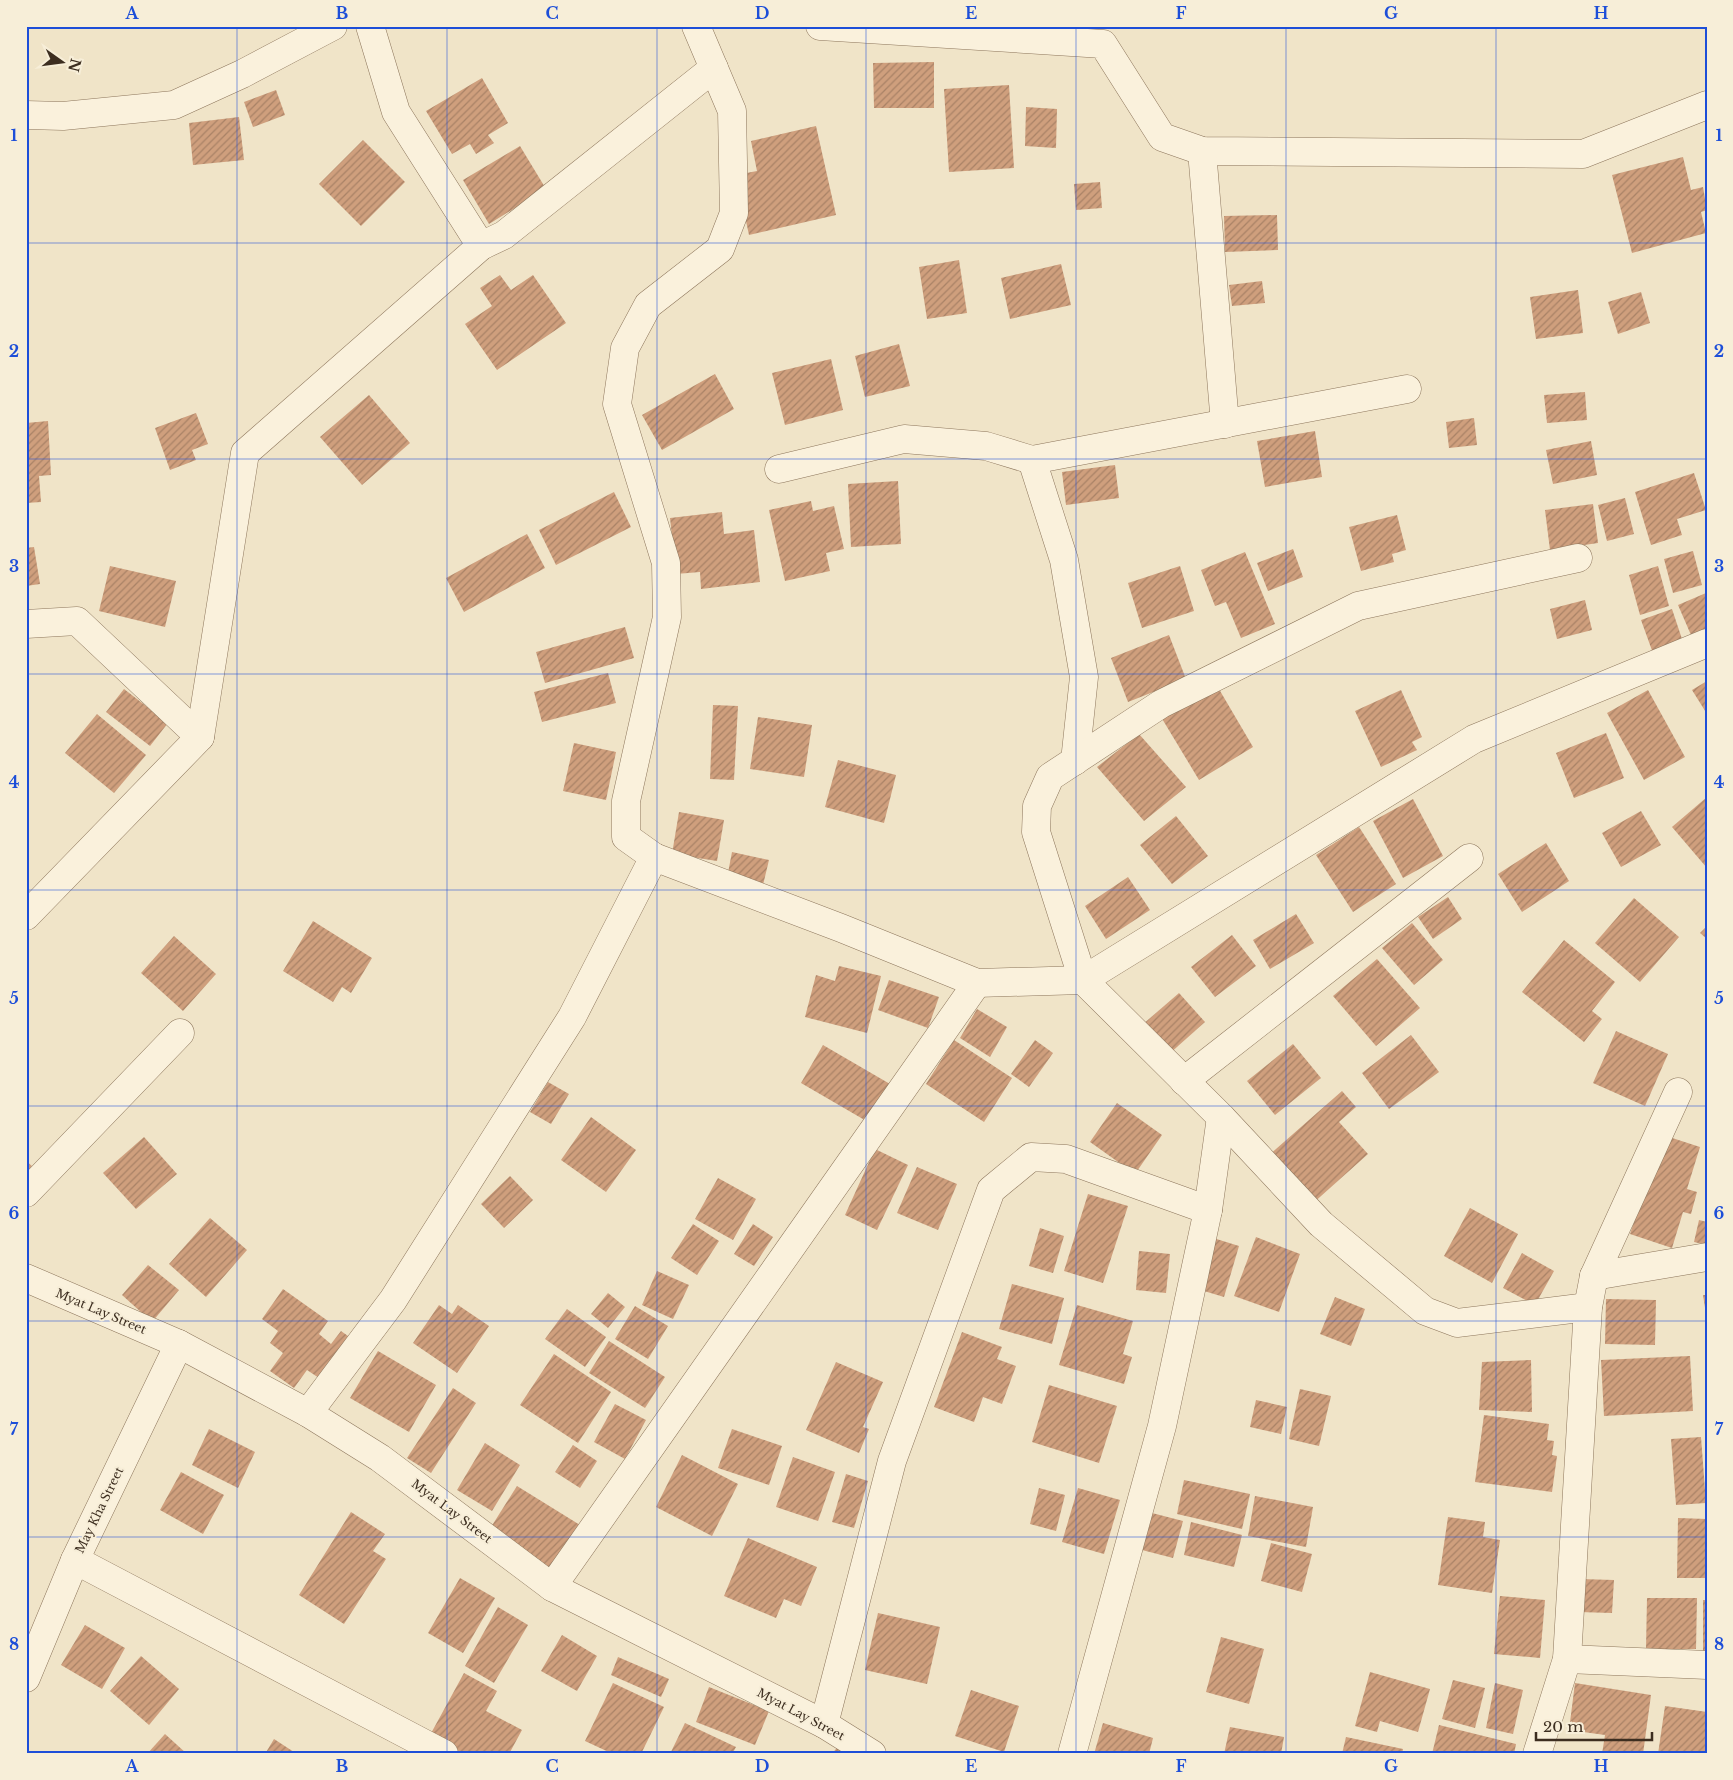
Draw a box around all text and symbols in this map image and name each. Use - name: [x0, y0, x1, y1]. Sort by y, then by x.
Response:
- text: A: [125, 3, 140, 23]
- text: B: [336, 3, 349, 23]
- text: C: [545, 3, 559, 23]
- text: D: [755, 3, 769, 23]
- text: E: [965, 3, 977, 23]
- text: F: [1175, 3, 1187, 23]
- text: G: [1384, 3, 1398, 23]
- text: H: [1593, 3, 1609, 23]
- north arrow: [38, 38, 88, 88]
- text: N: [64, 57, 85, 74]
- text: 1: [11, 125, 18, 145]
- text: 1: [1716, 125, 1723, 145]
- text: 2: [9, 341, 19, 361]
- text: 2: [1714, 341, 1724, 361]
- text: 3: [9, 556, 19, 576]
- text: 3: [1714, 556, 1724, 576]
- text: 4: [9, 772, 19, 792]
- text: 4: [1714, 772, 1724, 792]
- text: 5: [9, 988, 19, 1008]
- text: 5: [1714, 988, 1724, 1008]
- text: 6: [9, 1203, 20, 1223]
- text: 6: [1714, 1203, 1725, 1223]
- street label: Myat Lay Street: [53, 1285, 149, 1337]
- text: 7: [10, 1419, 19, 1439]
- text: 7: [1715, 1419, 1724, 1439]
- street label: May Kha Street: [72, 1464, 127, 1555]
- street label: Myat Lay Street: [409, 1476, 496, 1546]
- text: 8: [9, 1634, 19, 1654]
- text: 8: [1714, 1634, 1724, 1654]
- street label: Myat Lay Street: [755, 1685, 848, 1744]
- scale bar: [1536, 1710, 1652, 1742]
- text: 20 m: [1543, 1717, 1583, 1736]
- text: A: [125, 1756, 140, 1776]
- text: B: [336, 1756, 349, 1776]
- text: C: [545, 1756, 559, 1776]
- text: D: [755, 1756, 769, 1776]
- text: E: [965, 1756, 977, 1776]
- text: F: [1175, 1756, 1187, 1776]
- text: G: [1384, 1756, 1398, 1776]
- text: H: [1593, 1756, 1609, 1776]

